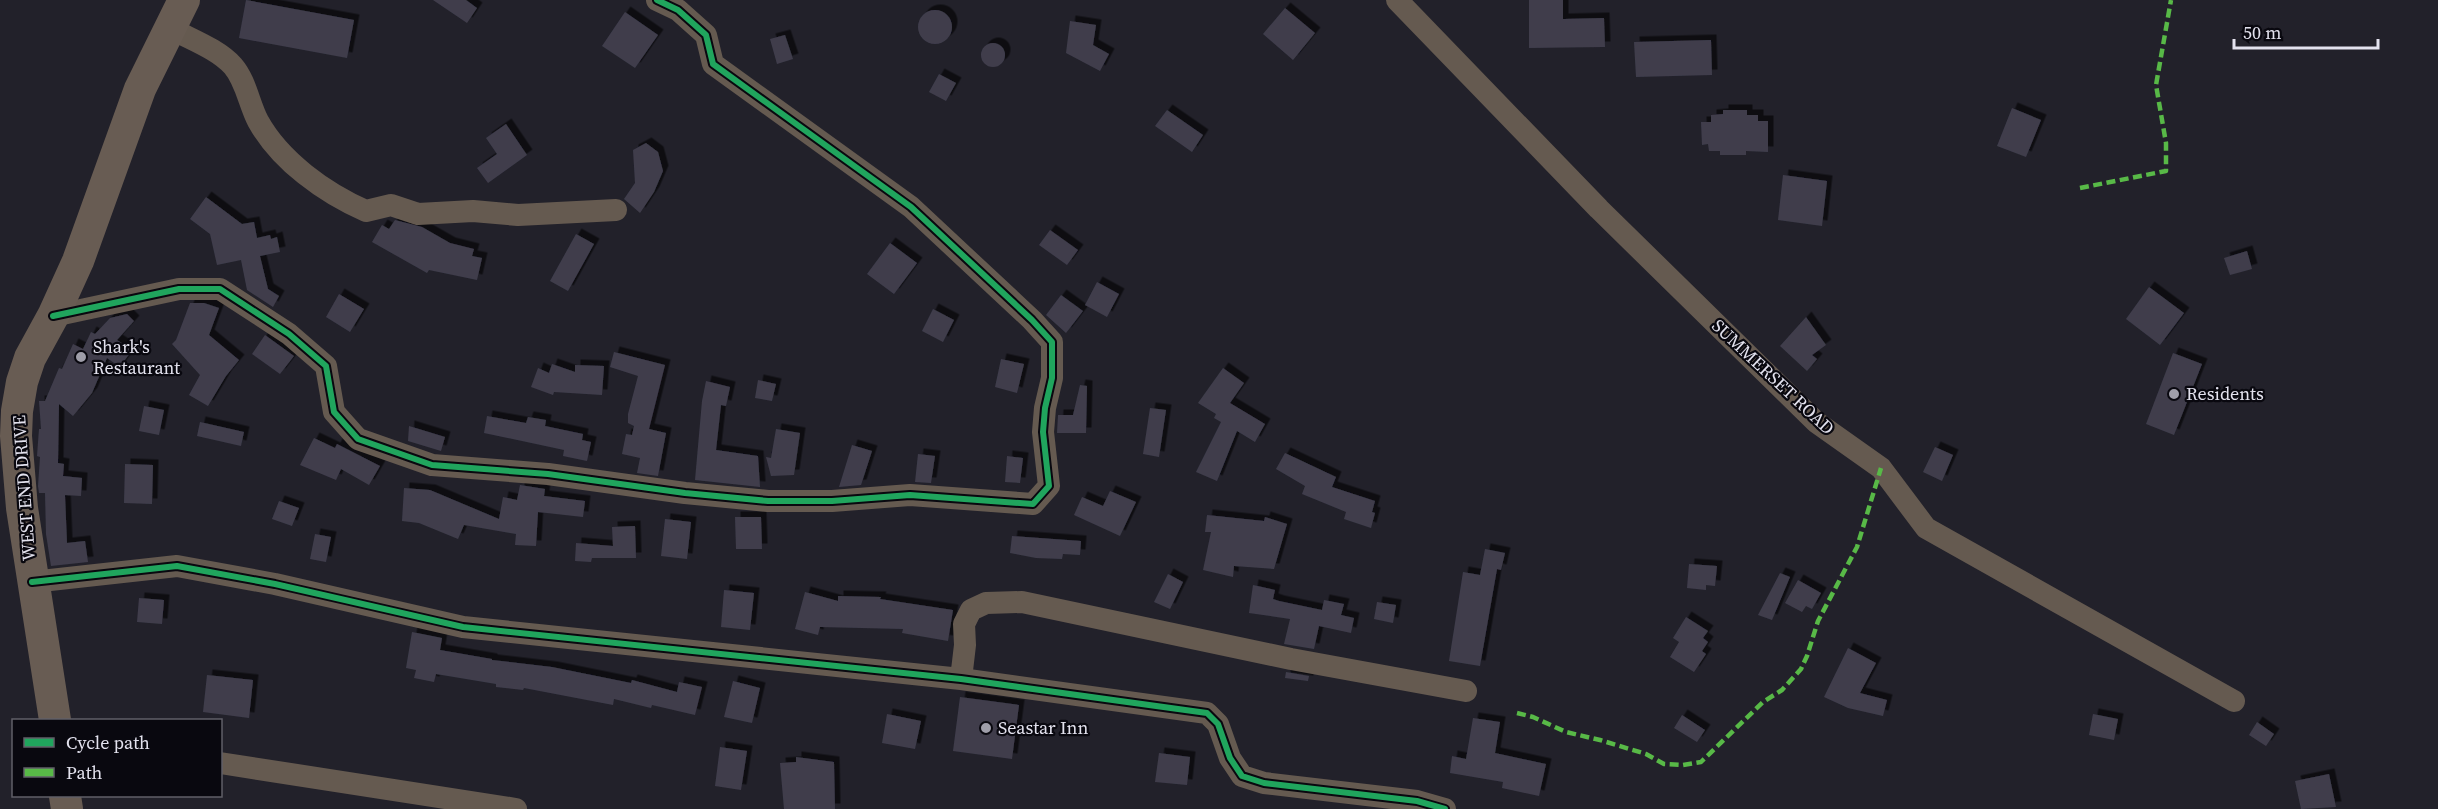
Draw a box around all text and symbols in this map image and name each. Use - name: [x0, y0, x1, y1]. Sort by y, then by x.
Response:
- scale bar: [2234, 12, 2378, 50]
- text: 50 m: [2243, 20, 2281, 45]
- street label: SUMMERSET ROAD: [1707, 313, 1840, 440]
- place label: Shark's Restaurant: [93, 334, 180, 380]
- marker: Shark's Restaurant: [74, 350, 88, 364]
- place label: Residents: [2186, 381, 2264, 406]
- marker: Residents: [2167, 387, 2181, 401]
- street label: WEST END DRIVE: [6, 414, 41, 562]
- place label: Seastar Inn: [998, 715, 1089, 740]
- legend: [12, 719, 222, 797]
- marker: Seastar Inn: [979, 721, 993, 735]
- text: Cycle path: [66, 730, 150, 755]
- text: Path: [66, 760, 103, 785]

